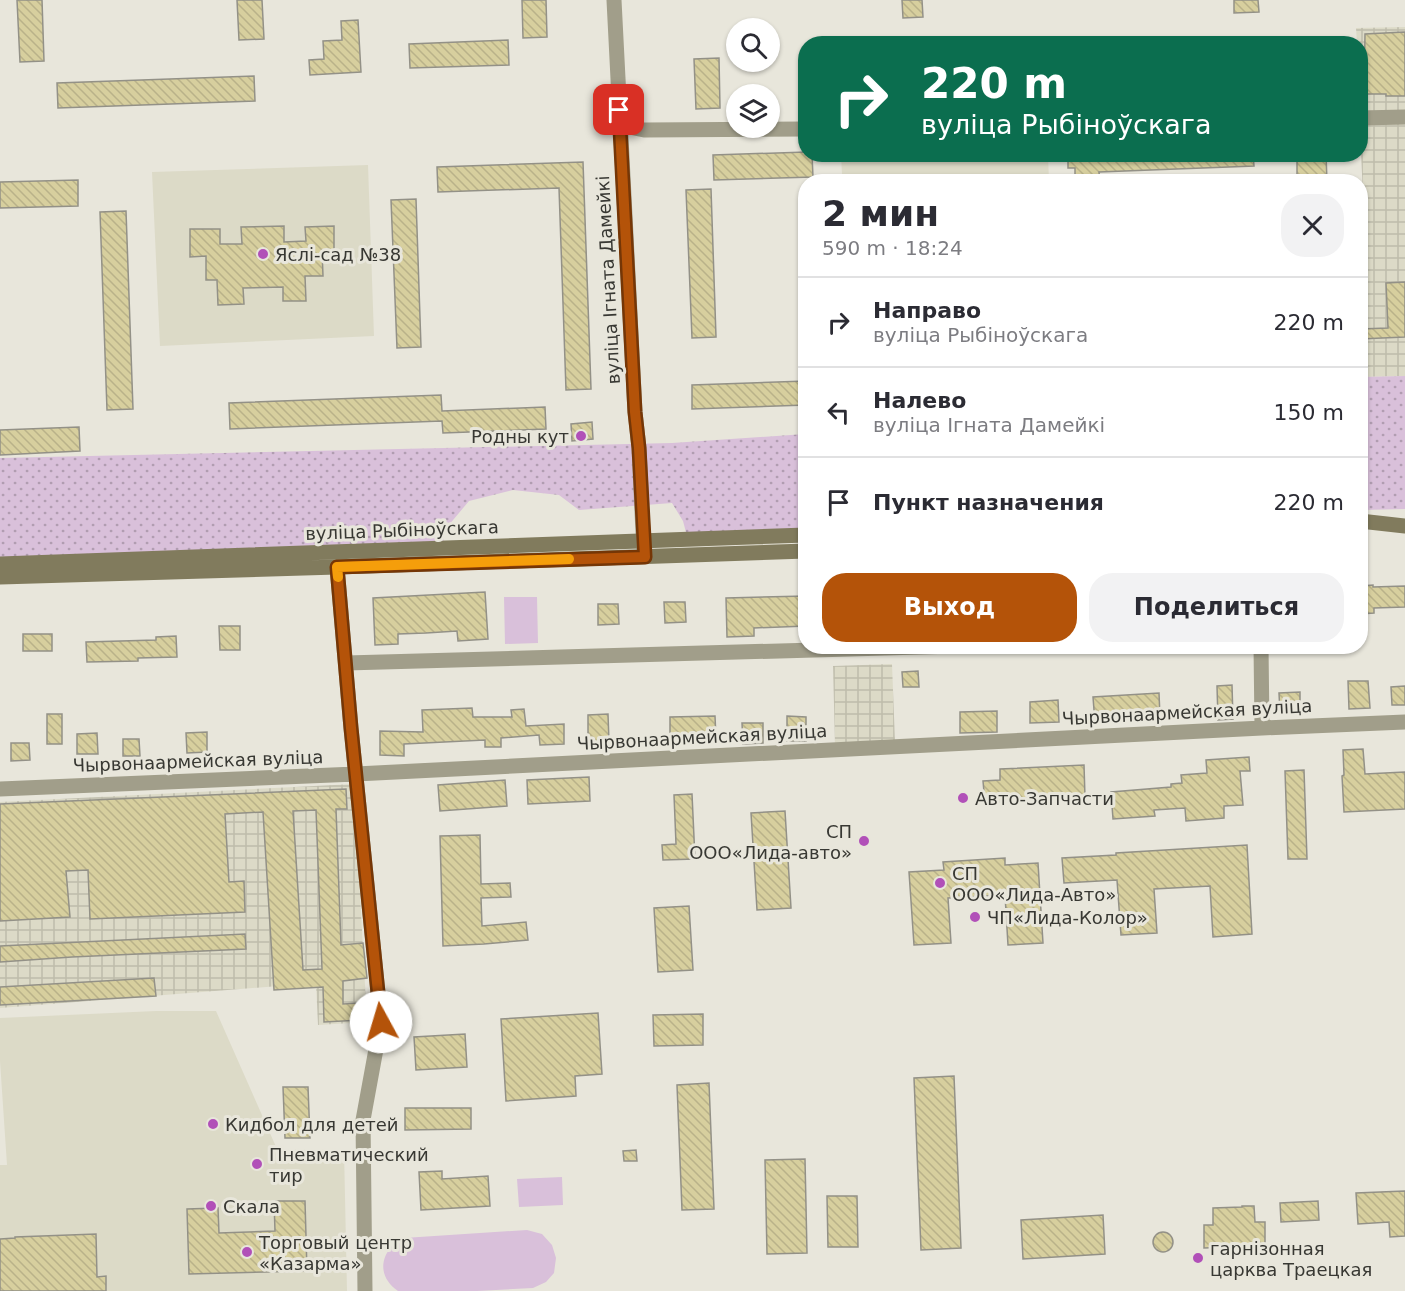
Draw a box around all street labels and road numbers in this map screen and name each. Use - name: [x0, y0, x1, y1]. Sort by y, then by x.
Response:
- street label: вуліца Ігната Дамейкі: [592, 175, 624, 385]
- street label: вуліца Рыбіноўскага: [305, 516, 499, 544]
- street label: Чырвонаармейская вуліца: [1061, 695, 1313, 729]
- street label: Чырвонаармейская вуліца: [576, 720, 828, 754]
- street label: Чырвонаармейская вуліца: [72, 746, 324, 776]

